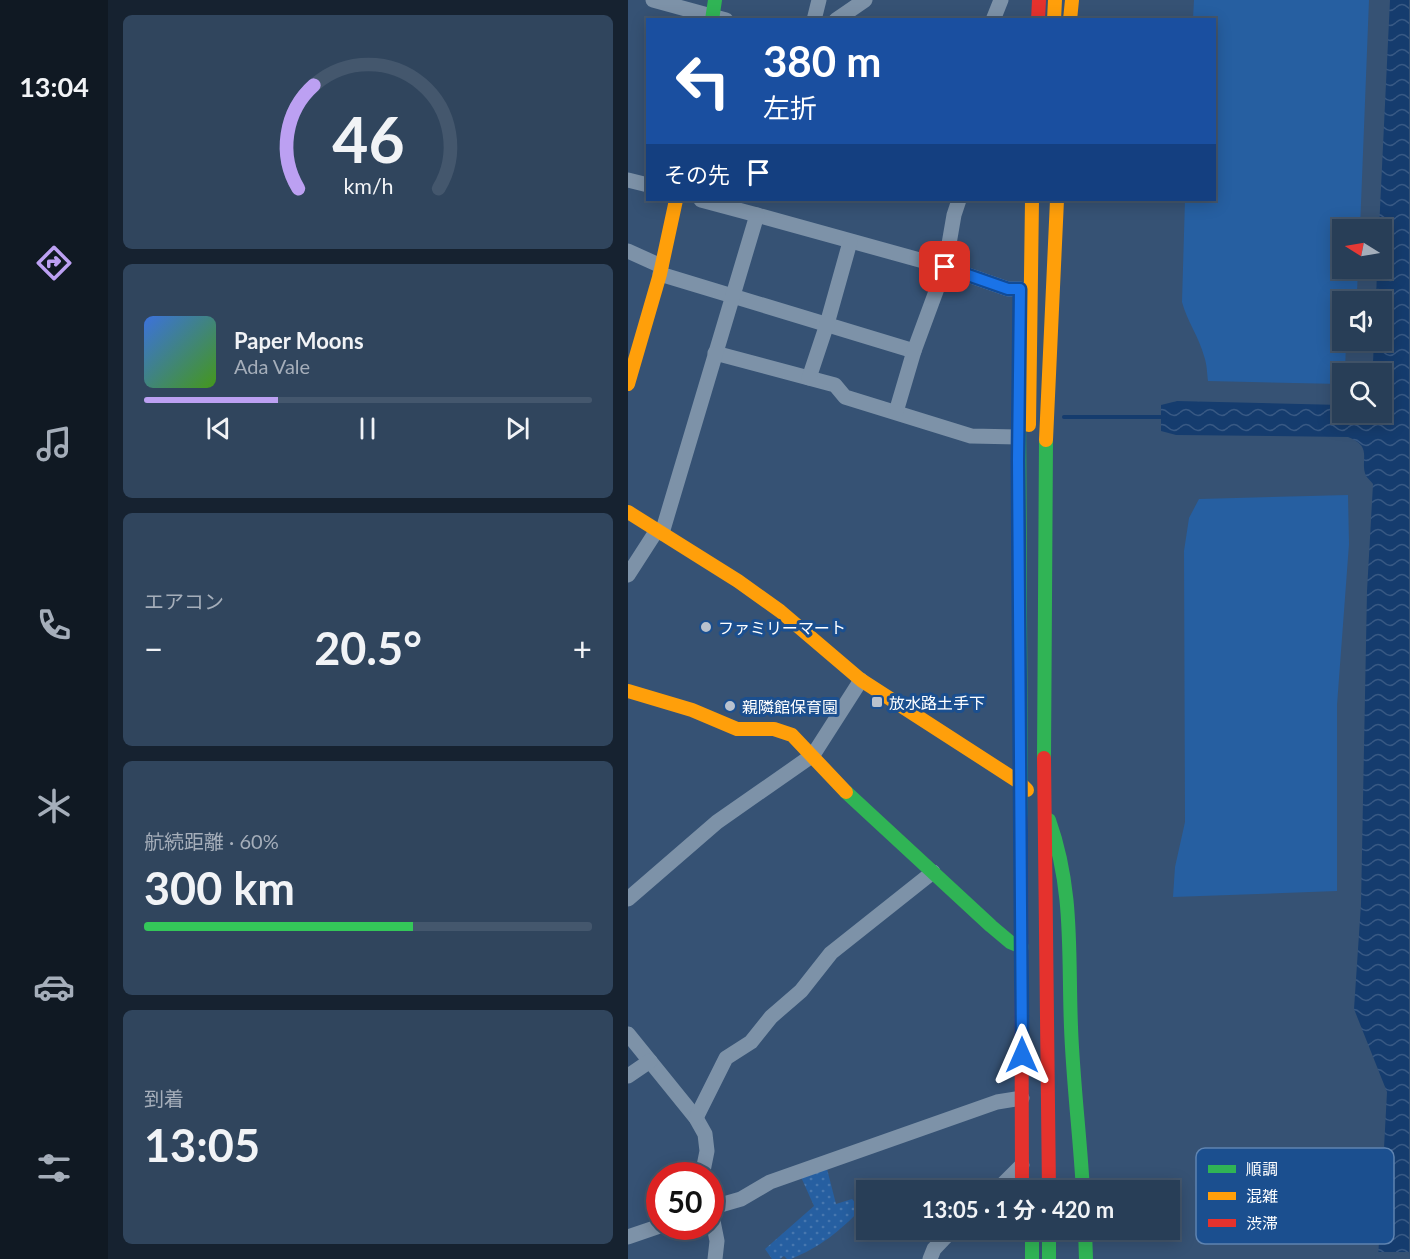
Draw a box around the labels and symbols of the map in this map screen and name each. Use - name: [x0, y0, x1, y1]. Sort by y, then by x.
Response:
- north arrow: [1332, 219, 1392, 279]
- pin: [919, 241, 970, 292]
- place label: ファミリーマート: [718, 618, 846, 637]
- marker: ファミリーマート: [699, 620, 713, 634]
- place label: 放水路土手下: [889, 693, 985, 712]
- marker: 放水路土手下: [870, 695, 884, 709]
- place label: 親隣館保育園: [742, 697, 838, 716]
- marker: 親隣館保育園: [723, 699, 737, 713]
- position arrow: [990, 1023, 1054, 1087]
- legend: [1196, 1148, 1394, 1244]
- text: 順調: [1246, 1159, 1278, 1178]
- speed limit sign: 50: [646, 1162, 724, 1240]
- text: 混雑: [1246, 1186, 1278, 1205]
- text: 渋滞: [1246, 1213, 1278, 1232]

